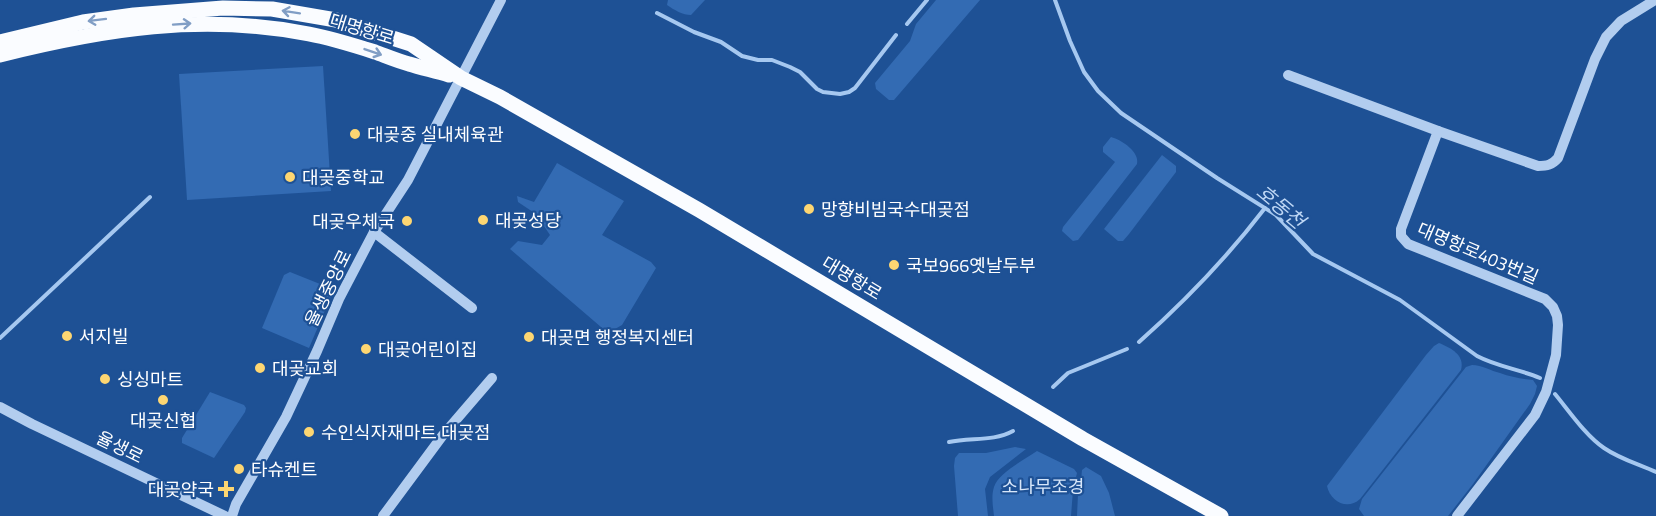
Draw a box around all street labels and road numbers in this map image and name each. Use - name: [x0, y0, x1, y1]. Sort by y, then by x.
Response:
- street label: 대명항로: [326, 6, 398, 52]
- street label: 대명항로403번길: [1413, 215, 1543, 291]
- street label: 율생중앙로: [298, 245, 358, 331]
- street label: 대명항로: [817, 249, 887, 307]
- street label: 율생로: [92, 424, 148, 470]

